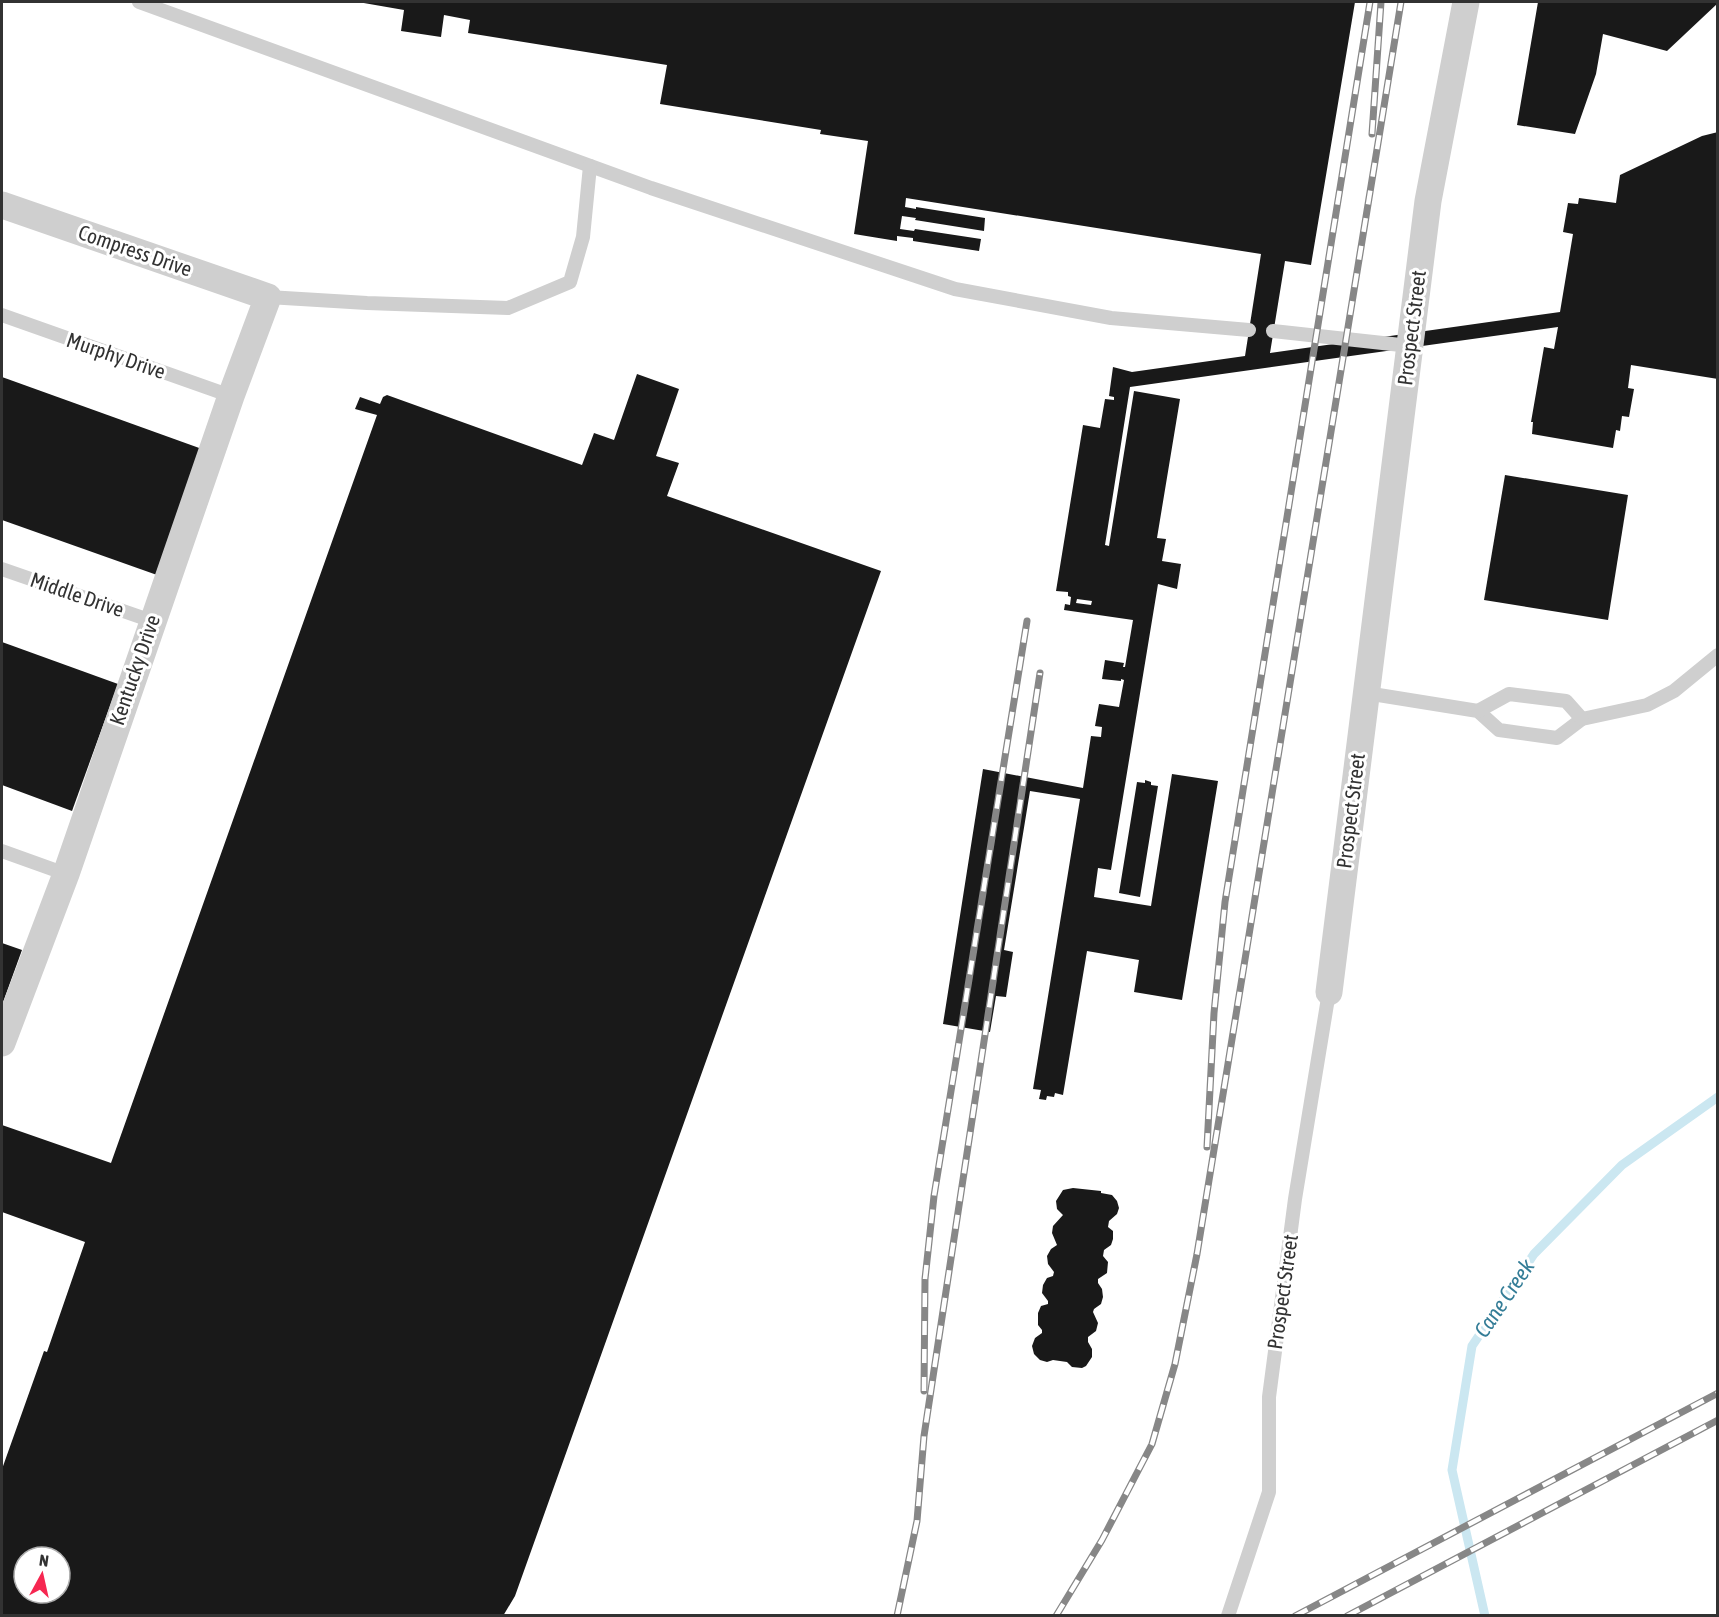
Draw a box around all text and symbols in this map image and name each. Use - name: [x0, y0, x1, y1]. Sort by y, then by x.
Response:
- street label: Compress Drive: [75, 219, 195, 281]
- street label: Prospect Street: [1392, 269, 1430, 387]
- street label: Murphy Drive: [64, 327, 169, 383]
- street label: Middle Drive: [27, 567, 127, 621]
- street label: Kentucky Drive: [104, 611, 164, 728]
- street label: Prospect Street: [1331, 752, 1369, 870]
- street label: Prospect Street: [1262, 1233, 1302, 1351]
- water label: Cane Creek: [1468, 1254, 1540, 1342]
- north arrow: [12, 1545, 72, 1605]
- text: N: [38, 1551, 50, 1570]

